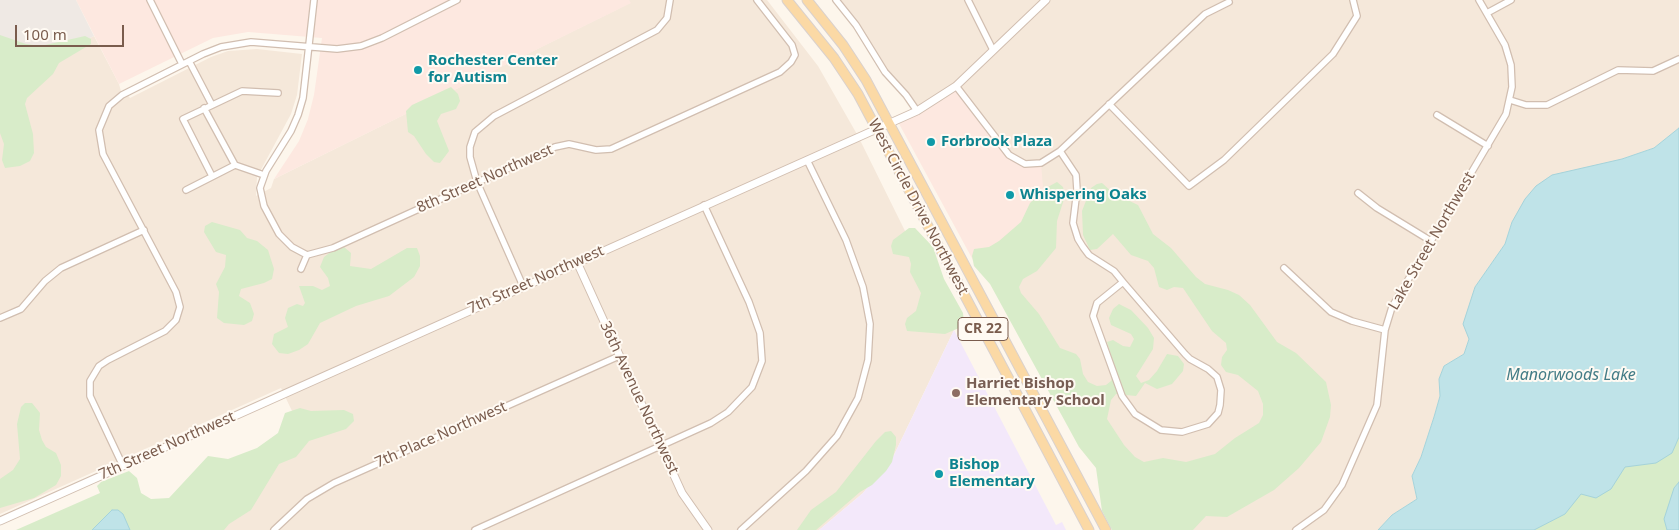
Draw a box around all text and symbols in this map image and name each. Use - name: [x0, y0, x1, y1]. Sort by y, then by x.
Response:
- scale bar: [18, 15, 126, 47]
- text: 100 m: [23, 24, 67, 44]
- place label: Rochester Center for Autism: [428, 52, 558, 87]
- marker: Rochester Center for Autism: [412, 64, 424, 76]
- street label: West Circle Drive Northwest: [864, 116, 972, 298]
- place label: Forbrook Plaza: [941, 133, 1052, 151]
- marker: Forbrook Plaza: [925, 136, 937, 148]
- street label: 8th Street Northwest: [414, 141, 556, 217]
- street label: Lake Street Northwest: [1385, 169, 1479, 313]
- place label: Whispering Oaks: [1020, 186, 1147, 204]
- marker: Whispering Oaks: [1004, 189, 1016, 201]
- street label: 7th Street Northwest: [465, 242, 607, 318]
- road number: CR 22: [958, 318, 1008, 340]
- street label: 36th Avenue Northwest: [596, 319, 682, 477]
- water label: Manorwoods Lake: [1506, 365, 1636, 385]
- place label: Harriet Bishop Elementary School: [966, 375, 1105, 410]
- marker: Harriet Bishop Elementary School: [950, 387, 962, 399]
- street label: 7th Place Northwest: [372, 398, 510, 472]
- street label: 7th Street Northwest: [96, 408, 238, 484]
- place label: Bishop Elementary: [949, 456, 1035, 491]
- marker: Bishop Elementary: [933, 468, 945, 480]

